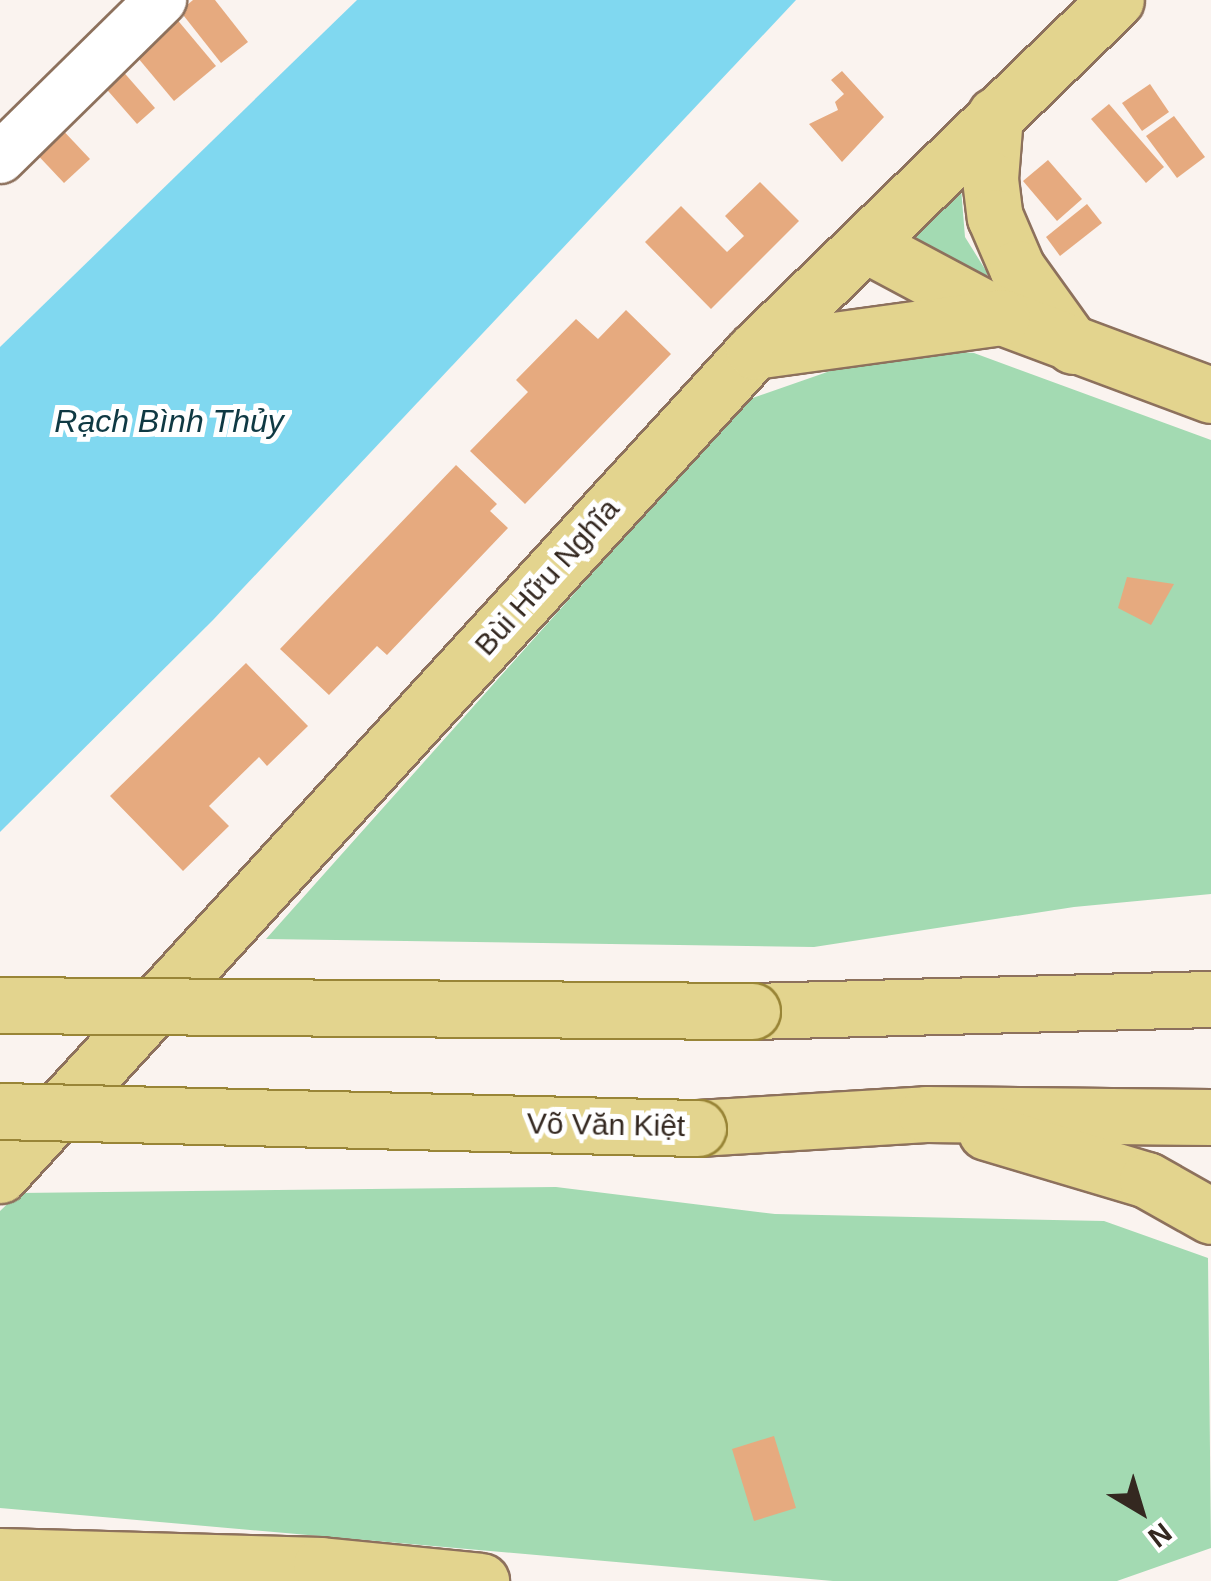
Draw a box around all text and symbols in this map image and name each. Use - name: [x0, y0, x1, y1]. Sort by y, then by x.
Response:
- water label: Rạch Bình Thủy: [54, 402, 284, 440]
- street label: Bùi Hữu Nghĩa: [467, 491, 627, 663]
- street label: Võ Văn Kiệt: [526, 1106, 686, 1144]
- north arrow: [1091, 1461, 1191, 1561]
- text: N: [1142, 1517, 1177, 1553]

